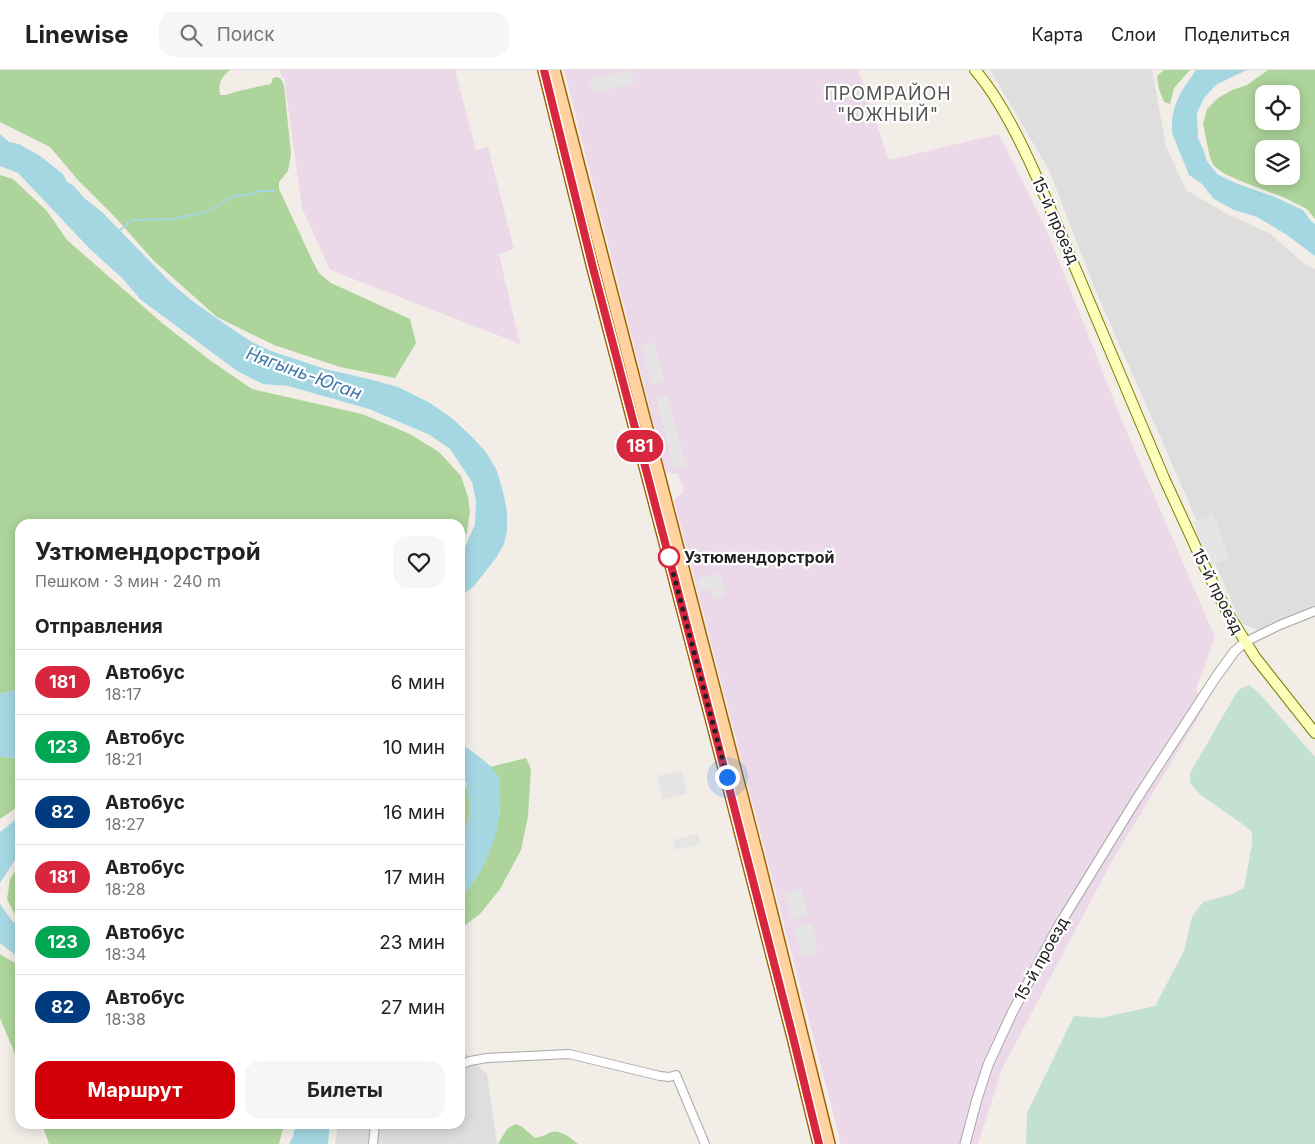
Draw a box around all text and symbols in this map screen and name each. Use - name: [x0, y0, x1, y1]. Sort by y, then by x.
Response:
- search box: [159, 12, 509, 57]
- text: Linewise: [25, 20, 129, 49]
- icon: search: [177, 21, 205, 49]
- text: Поиск: [217, 23, 275, 46]
- text: Карта: [1031, 24, 1083, 45]
- text: Слои: [1111, 24, 1156, 45]
- text: Поделиться: [1184, 24, 1290, 45]
- district label: ПРОМРАЙОН "ЮЖНЫЙ": [824, 82, 952, 125]
- map controls: [1255, 85, 1300, 185]
- button: locate: [1255, 85, 1300, 130]
- button: layers: [1255, 140, 1300, 185]
- street label: 15-й проезд: [1028, 173, 1084, 267]
- water label: Нягынь-Юган: [243, 342, 365, 404]
- line badge: 181: [611, 430, 669, 462]
- text: 181: [626, 435, 654, 456]
- button: heart: [393, 536, 445, 588]
- text: Узтюмендорстрой: [35, 537, 261, 566]
- street label: 15-й проезд: [1188, 545, 1248, 637]
- marker: Узтюмендорстрой: [658, 546, 680, 568]
- place label: Узтюмендорстрой: [684, 547, 834, 567]
- text: Пешком · 3 мин · 240 m: [35, 571, 221, 591]
- text: Отправления: [35, 615, 163, 638]
- text: Автобус: [105, 661, 185, 684]
- text: 181: [49, 671, 76, 692]
- text: 6 мин: [391, 671, 445, 694]
- text: 18:17: [105, 684, 142, 704]
- text: Автобус: [105, 726, 185, 749]
- text: 123: [47, 736, 78, 757]
- text: 10 мин: [383, 736, 445, 759]
- text: 18:21: [105, 749, 142, 769]
- your location: [715, 765, 740, 790]
- text: Автобус: [105, 791, 185, 814]
- text: 82: [51, 801, 74, 822]
- text: 16 мин: [383, 801, 445, 824]
- text: 18:27: [105, 814, 145, 834]
- text: Автобус: [105, 856, 185, 879]
- text: 181: [49, 866, 76, 887]
- text: 17 мин: [384, 866, 445, 889]
- text: 18:28: [105, 879, 146, 899]
- street label: 15-й проезд: [1010, 913, 1072, 1005]
- text: Автобус: [105, 921, 185, 944]
- text: 123: [47, 931, 78, 952]
- text: 23 мин: [379, 931, 445, 954]
- text: 18:34: [105, 944, 146, 964]
- text: Автобус: [105, 986, 185, 1009]
- text: 82: [51, 996, 74, 1017]
- text: 27 мин: [380, 996, 445, 1019]
- text: 18:38: [105, 1009, 146, 1029]
- button: Маршрут: [35, 1061, 235, 1119]
- button: Билеты: [245, 1061, 445, 1119]

